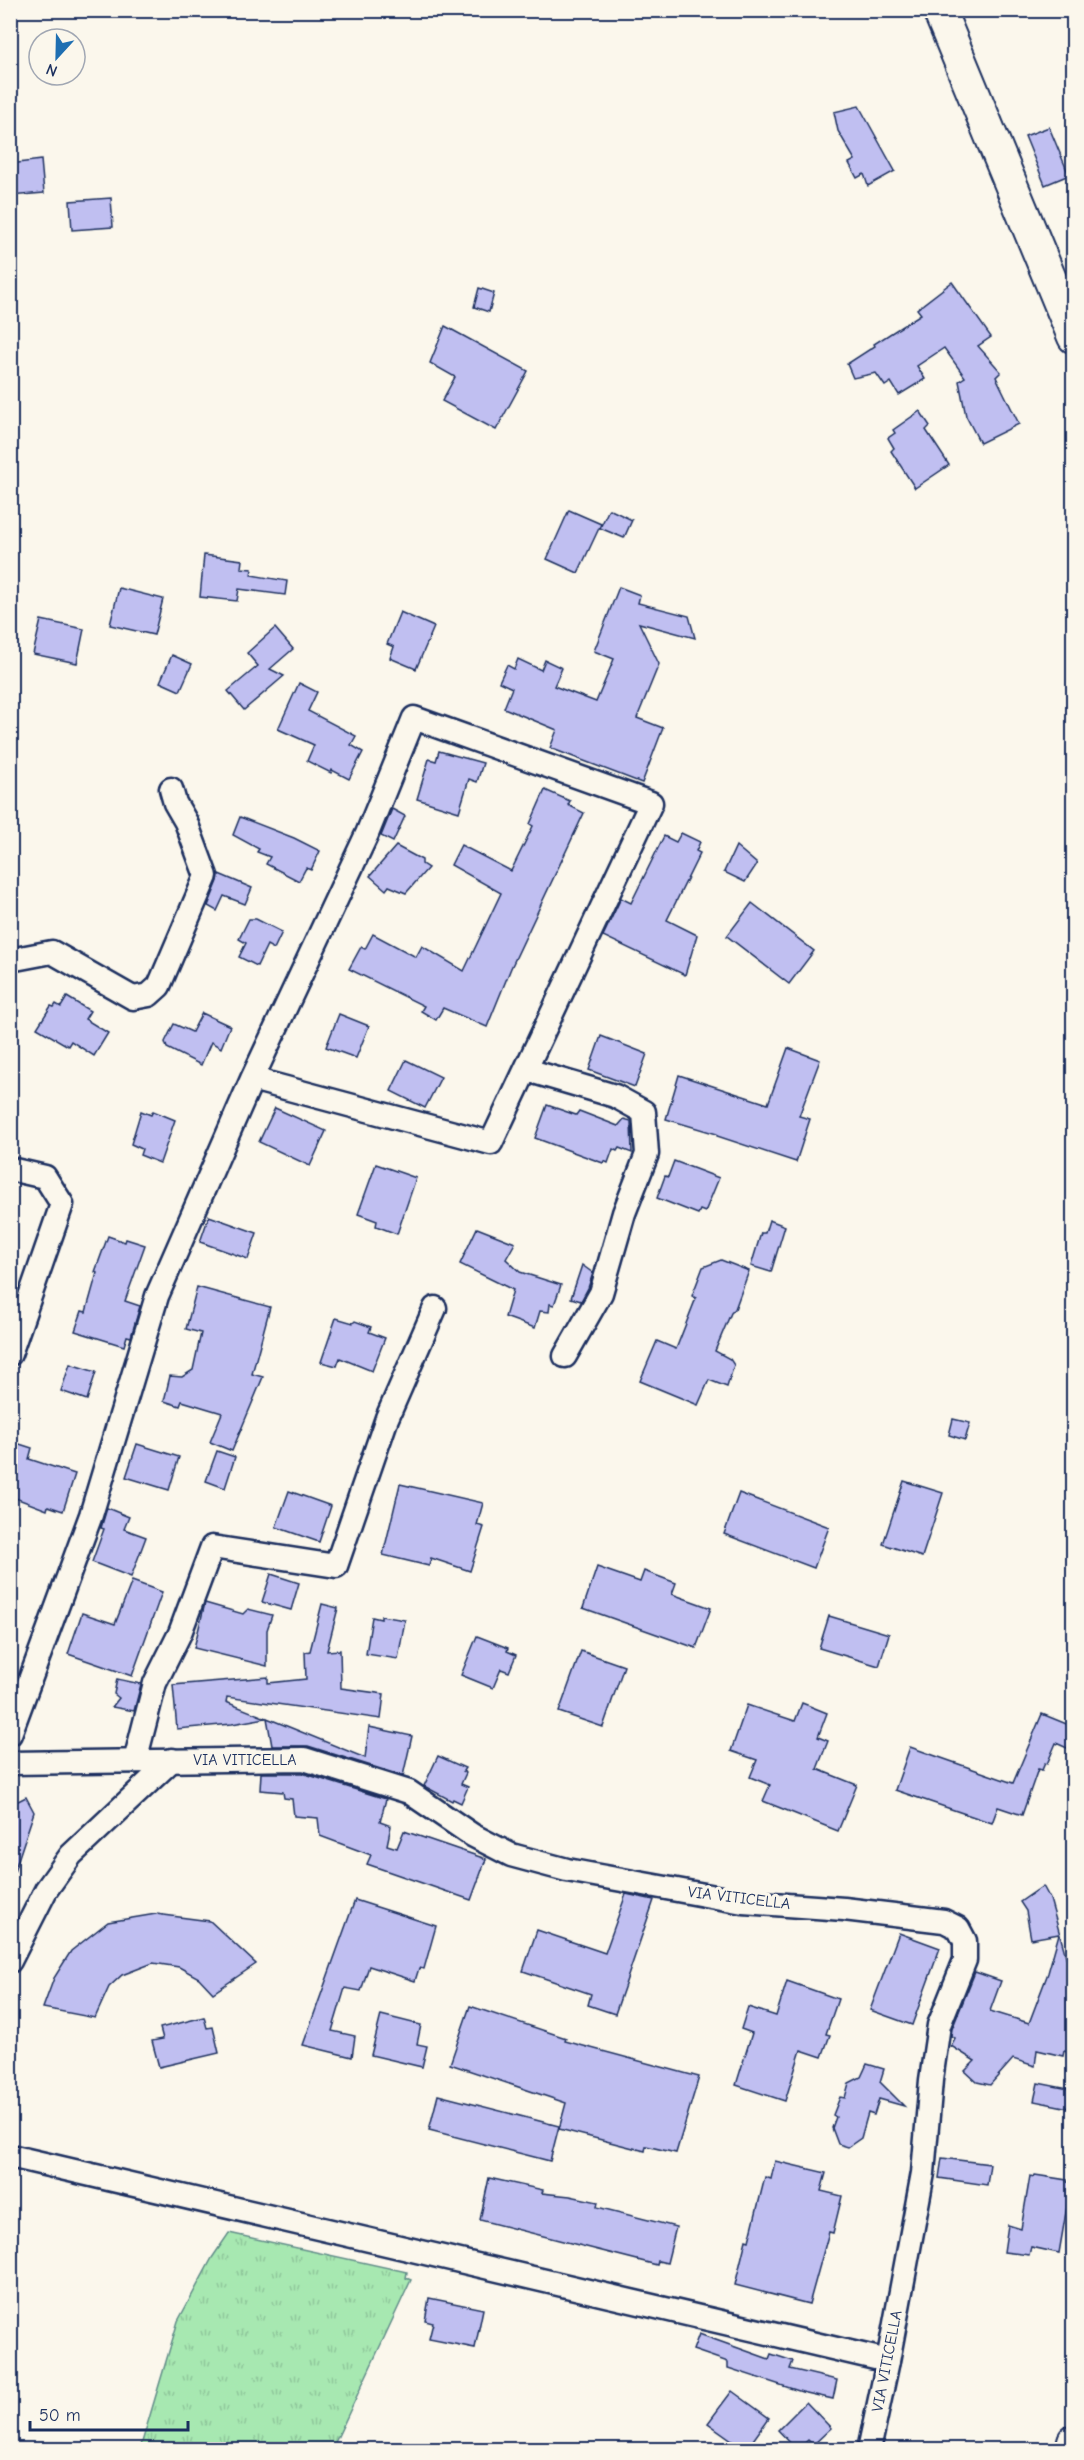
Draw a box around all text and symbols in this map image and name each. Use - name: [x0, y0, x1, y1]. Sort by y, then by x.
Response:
- north arrow: [27, 27, 87, 87]
- text: N: [44, 60, 60, 80]
- street label: VIA VITICELLA: [193, 1751, 297, 1769]
- street label: VIA VITICELLA: [687, 1883, 791, 1913]
- street label: VIA VITICELLA: [868, 2309, 906, 2413]
- scale bar: [30, 2394, 188, 2432]
- text: 50 m: [39, 2405, 81, 2426]

